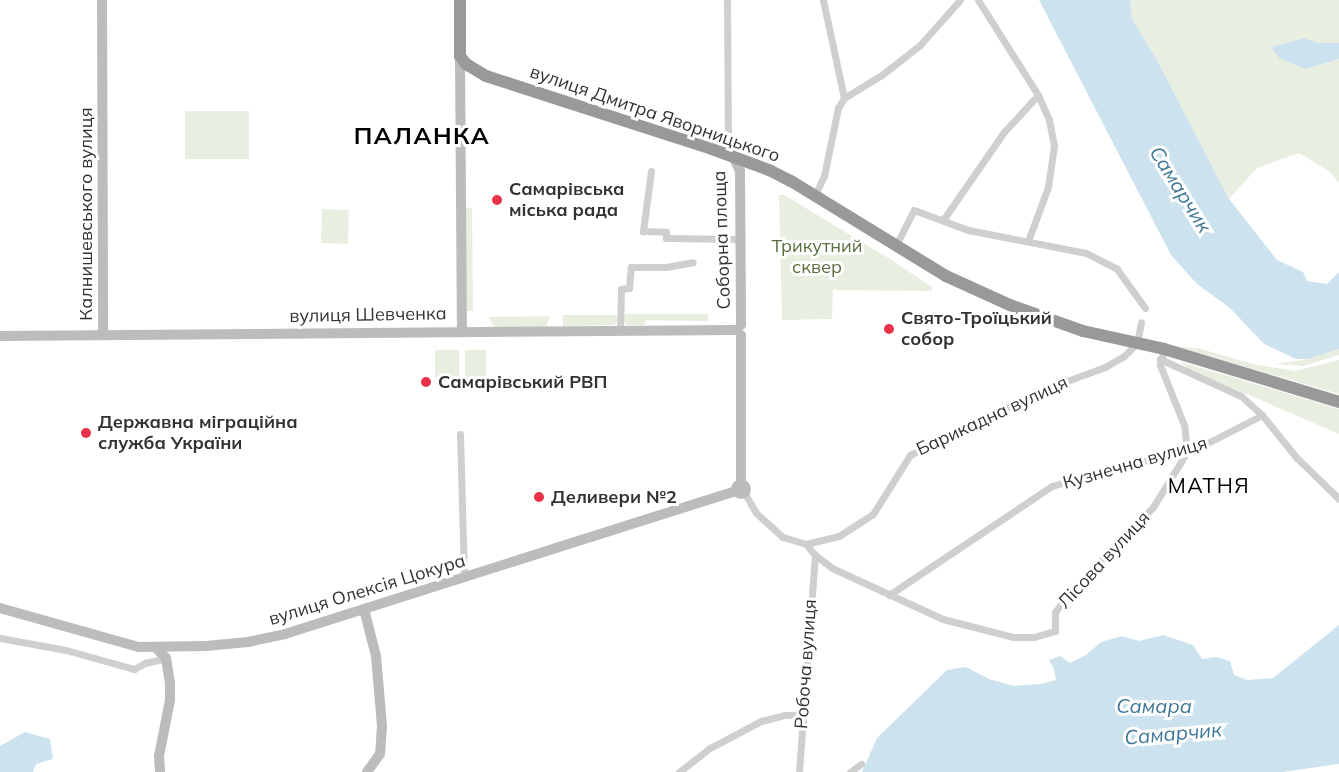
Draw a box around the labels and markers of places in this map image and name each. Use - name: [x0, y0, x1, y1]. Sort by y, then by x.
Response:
- place label: Самарівська міська рада: [509, 179, 624, 222]
- marker: Самарівська міська рада: [490, 193, 504, 207]
- place label: Свято-Троїцький собор: [901, 308, 1052, 350]
- marker: Свято-Троїцький собор: [882, 322, 896, 336]
- place label: Самарівський РВП: [438, 371, 607, 393]
- marker: Самарівський РВП: [419, 375, 433, 389]
- place label: Державна міграційна служба України: [98, 412, 298, 454]
- marker: Державна міграційна служба України: [79, 426, 93, 440]
- place label: Деливери №2: [551, 486, 677, 508]
- marker: Деливери №2: [532, 490, 546, 504]

